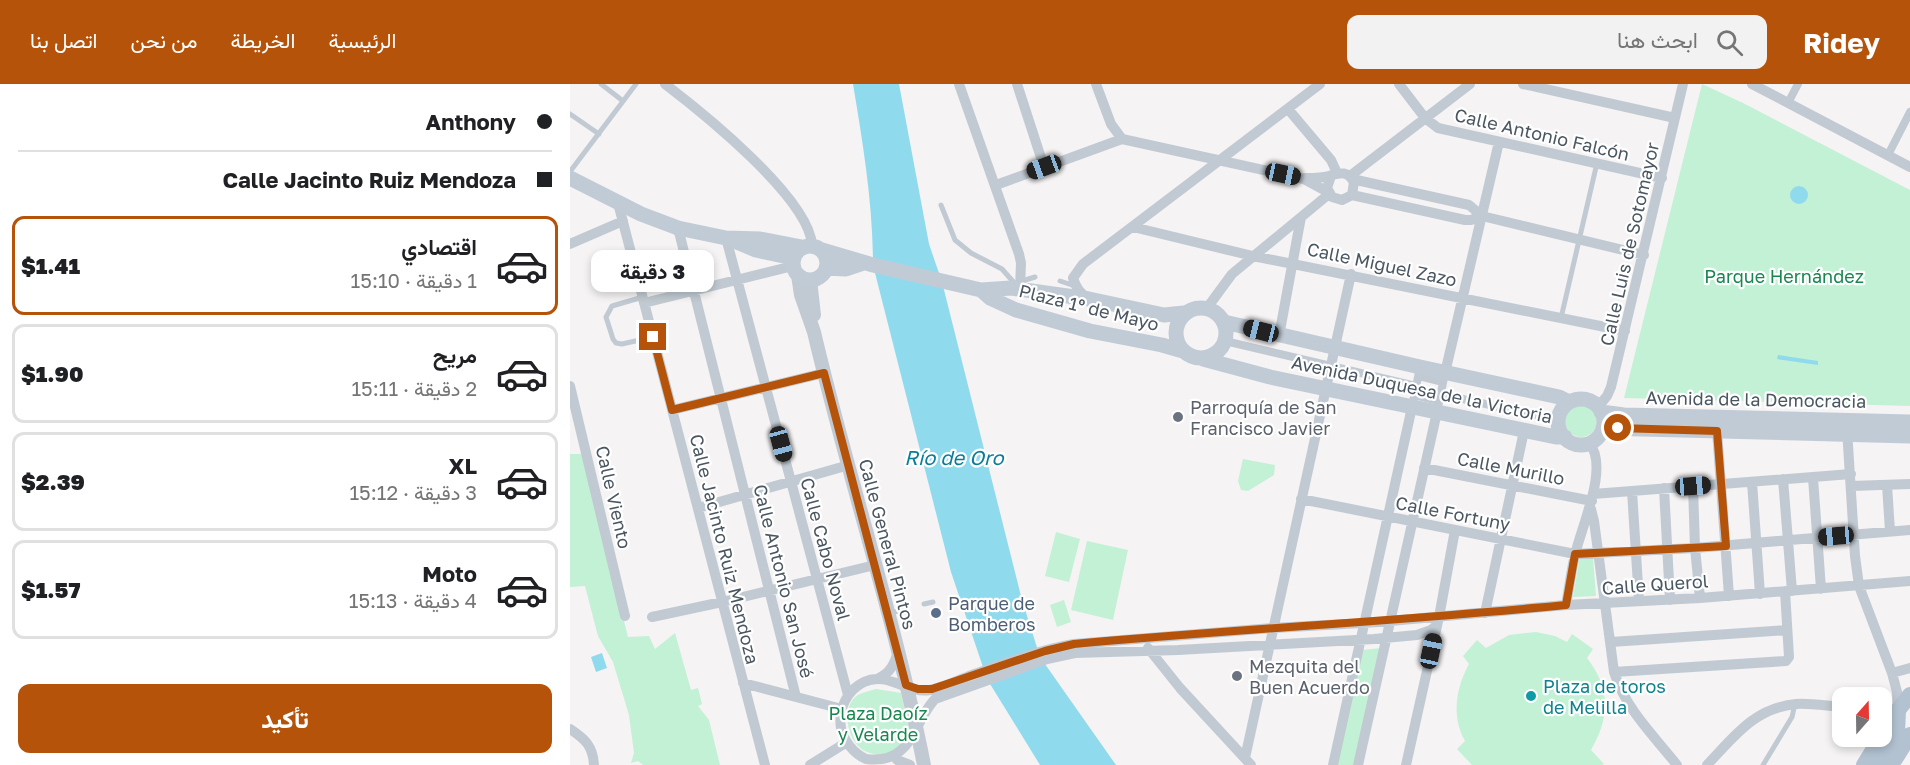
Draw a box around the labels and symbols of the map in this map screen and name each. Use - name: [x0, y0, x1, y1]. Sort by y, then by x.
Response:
- street label: Calle Antonio Falcón: [1453, 103, 1631, 165]
- street label: Calle Luis de Sotomayor: [1595, 140, 1663, 348]
- car: [1024, 152, 1064, 182]
- car: [1264, 161, 1302, 187]
- street label: Calle Miguel Zazo: [1305, 237, 1459, 291]
- callout: 3 دقيقة: [592, 250, 714, 292]
- park label: Parque Hernández: [1704, 265, 1864, 287]
- street label: Plaza 1º de Mayo: [1017, 279, 1161, 335]
- car: [1241, 318, 1281, 344]
- route end: [639, 323, 666, 350]
- street label: Avenida Duquesa de la Victoria: [1290, 351, 1554, 427]
- street label: Avenida de la Democracia: [1646, 386, 1866, 412]
- place label: Parroquía de San Francisco Javier: [1190, 396, 1337, 439]
- marker: Parroquía de San Francisco Javier: [1171, 410, 1185, 424]
- route start: [1604, 414, 1631, 441]
- car: [768, 424, 794, 464]
- street label: Calle Jacinto Ruiz Mendoza: [686, 432, 764, 666]
- street label: Calle Viento: [591, 443, 637, 551]
- water label: Río de Oro: [904, 445, 1005, 469]
- street label: Calle Murillo: [1455, 447, 1567, 489]
- street label: Calle General Pintos: [855, 456, 921, 632]
- street label: Calle Cabo Noval: [796, 475, 856, 623]
- car: [1674, 476, 1712, 496]
- street label: Calle Antonio San José: [749, 482, 819, 680]
- street label: Calle Fortuny: [1394, 491, 1512, 535]
- car: [1817, 525, 1855, 547]
- street label: Calle Querol: [1601, 569, 1709, 599]
- place label: Parque de Bomberos: [948, 592, 1035, 635]
- marker: Parque de Bomberos: [929, 606, 943, 620]
- car: [1418, 632, 1444, 670]
- place label: Mezquita del Buen Acuerdo: [1249, 655, 1370, 698]
- marker: Mezquita del Buen Acuerdo: [1230, 669, 1244, 683]
- place label: Plaza de toros de Melilla: [1543, 675, 1666, 718]
- north arrow: [1832, 687, 1892, 747]
- marker: Plaza de toros de Melilla: [1524, 689, 1538, 703]
- park label: Plaza Daoíz y Velarde: [828, 702, 928, 745]

